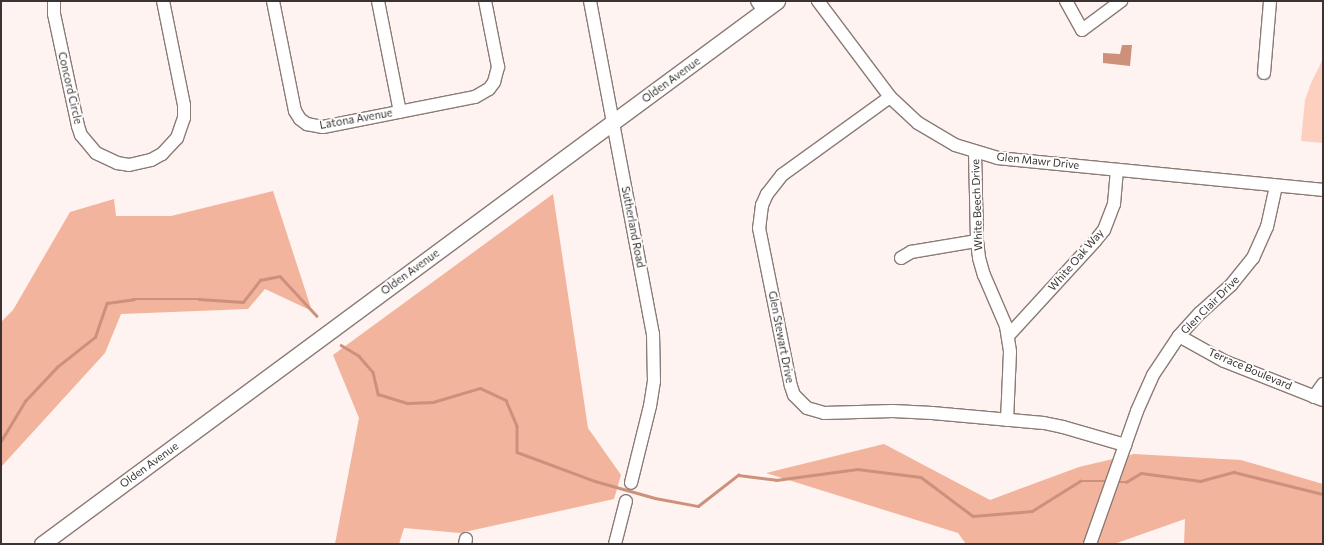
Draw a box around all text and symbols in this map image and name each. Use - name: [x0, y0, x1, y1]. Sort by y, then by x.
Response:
- street label: Concord Circle: [55, 51, 85, 125]
- street label: Olden Avenue: [639, 54, 703, 106]
- street label: Latona Avenue: [318, 106, 394, 132]
- street label: Glen Mawr Drive: [996, 150, 1080, 172]
- street label: White Beech Drive: [969, 159, 985, 251]
- street label: Sutherland Road: [619, 185, 647, 269]
- street label: White Oak Way: [1046, 226, 1106, 294]
- street label: Olden Avenue: [378, 246, 442, 298]
- street label: Glen Clair Drive: [1178, 273, 1242, 337]
- street label: Glen Stewart Drive: [766, 290, 796, 384]
- street label: Terrace Boulevard: [1206, 345, 1294, 393]
- street label: Olden Avenue: [117, 439, 181, 491]

